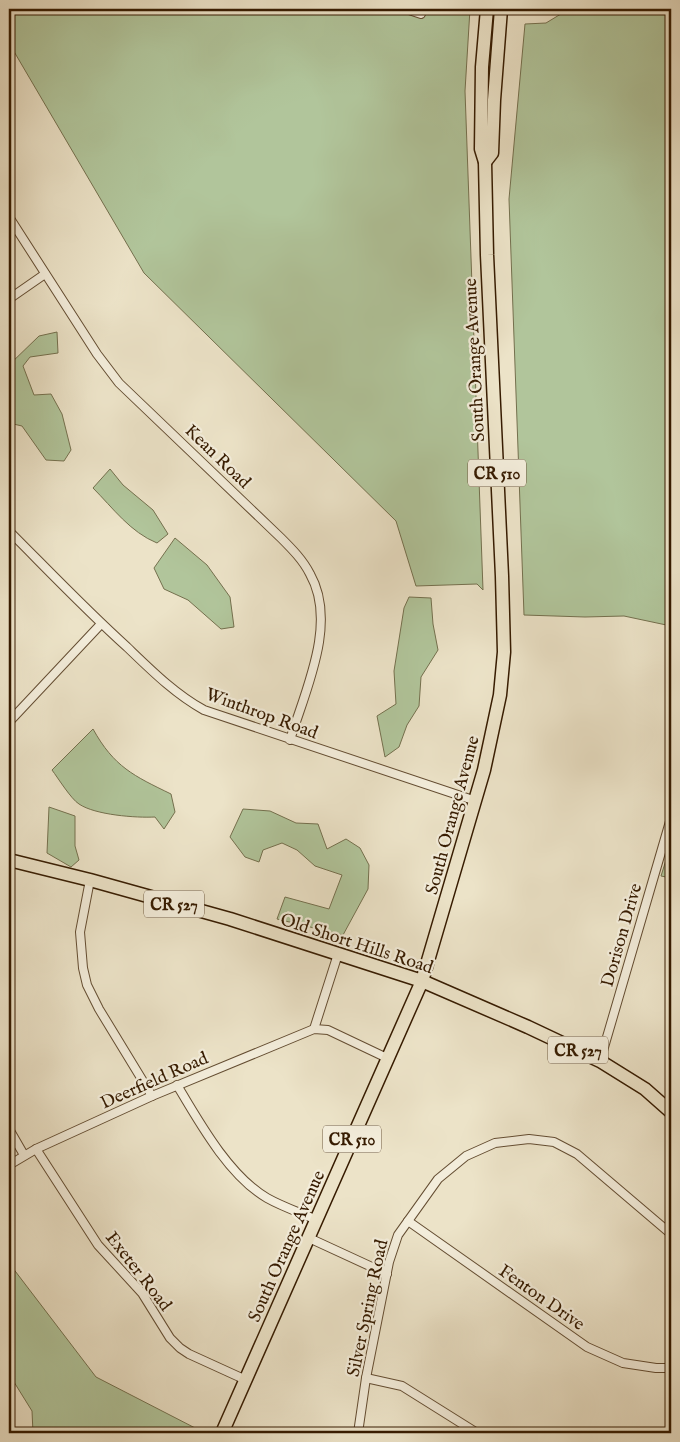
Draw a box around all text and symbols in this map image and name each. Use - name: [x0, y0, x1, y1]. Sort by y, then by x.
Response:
- street label: South Orange Avenue: [460, 278, 491, 442]
- street label: Kean Road: [179, 420, 255, 495]
- road number: CR 510: [468, 459, 526, 486]
- street label: Winthrop Road: [202, 683, 321, 746]
- street label: South Orange Avenue: [421, 733, 486, 897]
- street label: Dorison Drive: [597, 881, 648, 990]
- road number: CR 527: [144, 891, 204, 918]
- street label: Old Short Hills Road: [277, 909, 436, 980]
- road number: CR 527: [548, 1036, 608, 1064]
- street label: Deerfield Road: [97, 1047, 212, 1115]
- road number: CR 510: [323, 1126, 381, 1152]
- street label: South Orange Avenue: [244, 1167, 331, 1326]
- street label: Exeter Road: [100, 1227, 176, 1317]
- street label: Silver Spring Road: [343, 1237, 394, 1379]
- street label: Fenton Drive: [493, 1260, 589, 1336]

